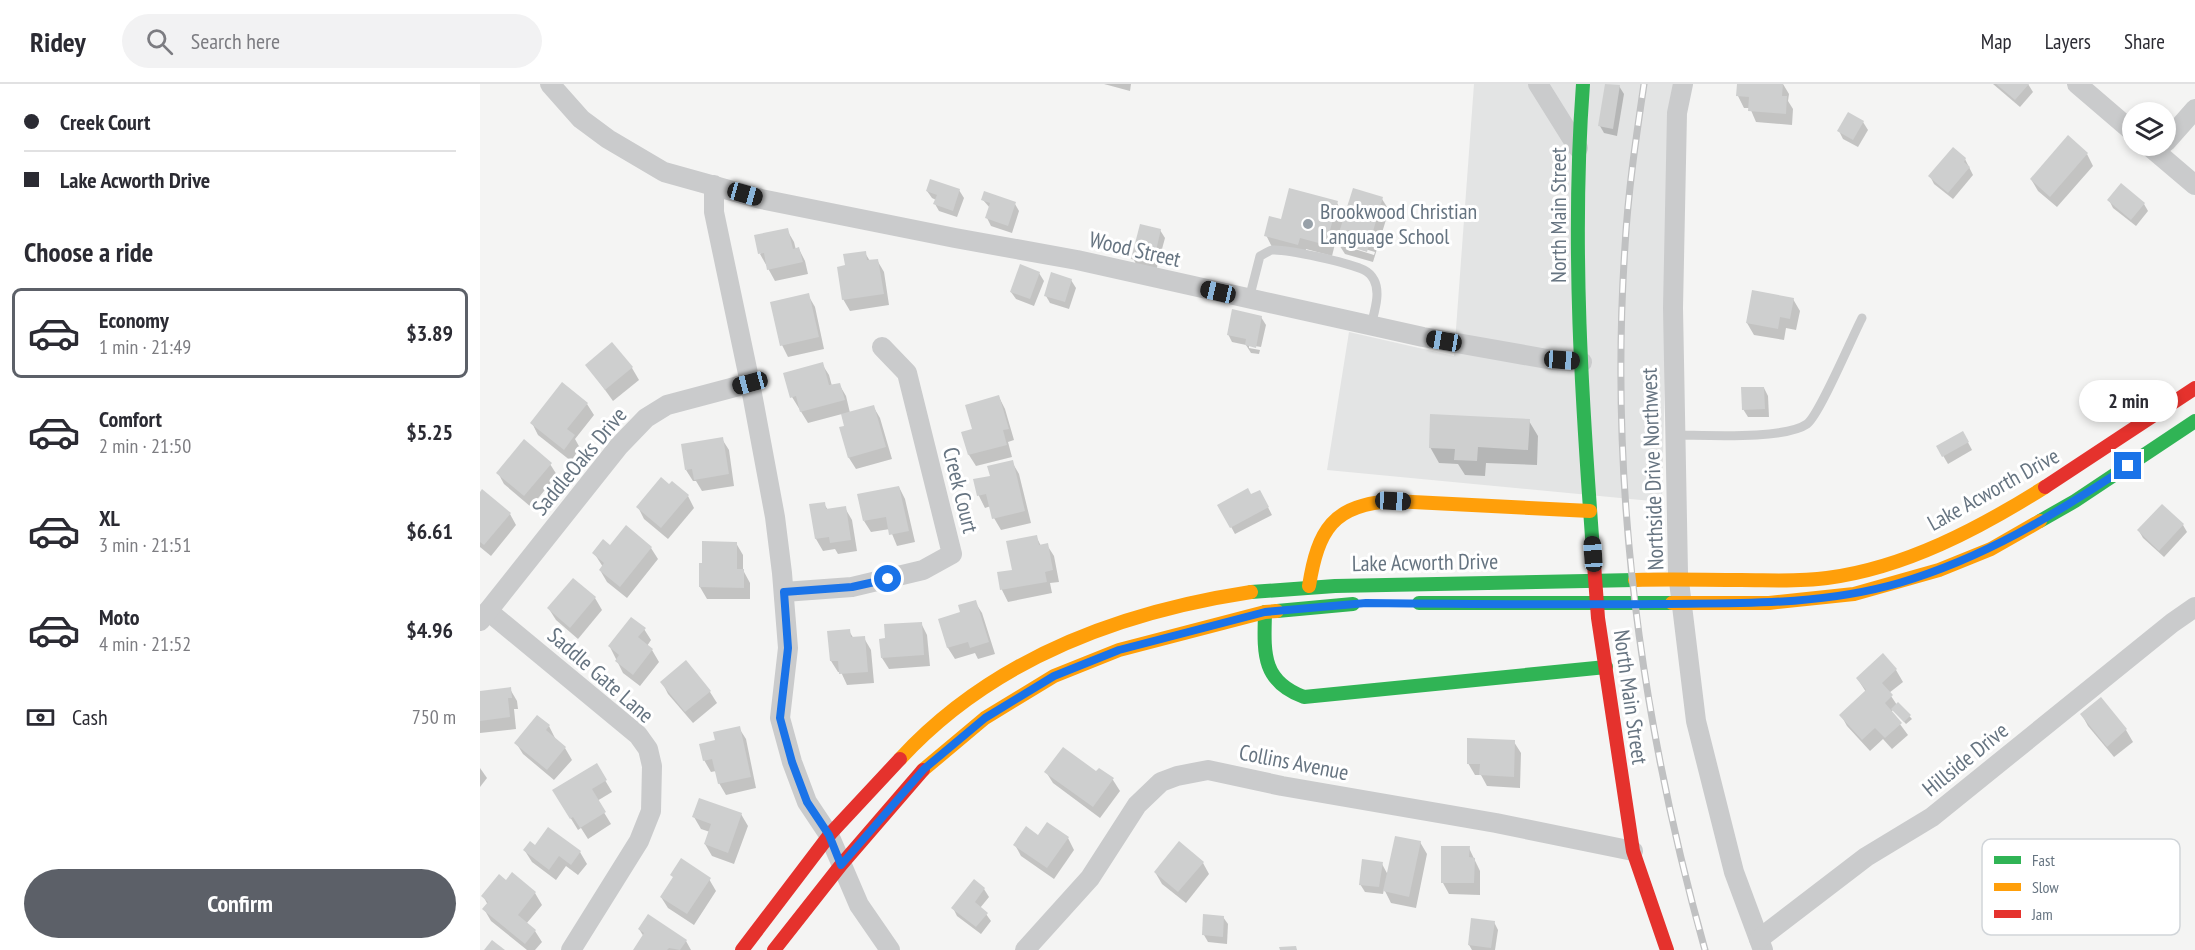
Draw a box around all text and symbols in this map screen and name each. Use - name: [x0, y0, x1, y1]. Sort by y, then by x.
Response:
- search box: [122, 14, 542, 68]
- text: Ridey: [30, 23, 86, 60]
- icon: search: [143, 25, 176, 58]
- text: Search here: [191, 27, 280, 55]
- text: Map: [1981, 28, 2012, 55]
- text: Layers: [2045, 28, 2091, 55]
- text: Share: [2124, 28, 2165, 55]
- map controls: [2122, 102, 2176, 156]
- button: layers: [2122, 102, 2176, 156]
- text: Creek Court: [60, 108, 150, 136]
- street label: North Main Street: [1544, 147, 1572, 283]
- text: Lake Acworth Drive: [60, 166, 210, 194]
- car: [725, 180, 765, 208]
- place label: Brookwood Christian Language School: [1320, 197, 1477, 250]
- marker: Brookwood Christian Language School: [1301, 217, 1315, 231]
- street label: Wood Street: [1087, 225, 1183, 273]
- text: Choose a ride: [24, 235, 153, 269]
- car: [1198, 279, 1238, 305]
- icon: car: [27, 306, 81, 360]
- text: Economy: [99, 306, 169, 334]
- text: $3.89: [406, 319, 453, 347]
- car: [1425, 329, 1463, 353]
- text: 1 min · 21:49: [99, 334, 191, 360]
- car: [1543, 350, 1581, 370]
- street label: Northside Drive Northwest: [1634, 367, 1670, 571]
- car: [730, 370, 770, 396]
- callout: 2 min: [2078, 379, 2178, 421]
- text: 2 min: [2108, 388, 2149, 414]
- street label: SaddleOaks Drive: [526, 401, 632, 521]
- icon: car: [27, 405, 81, 459]
- text: Comfort: [99, 405, 162, 433]
- text: $5.25: [406, 418, 453, 446]
- text: 2 min · 21:50: [99, 433, 191, 459]
- street label: Lake Acworth Drive: [1922, 441, 2064, 537]
- street label: Creek Court: [937, 444, 985, 536]
- route end: [2114, 452, 2141, 479]
- car: [1375, 491, 1411, 511]
- icon: car: [27, 504, 81, 558]
- text: XL: [99, 504, 120, 532]
- text: $6.61: [406, 517, 453, 545]
- text: 3 min · 21:51: [99, 532, 191, 558]
- car: [1583, 535, 1603, 573]
- street label: Lake Acworth Drive: [1352, 547, 1498, 577]
- route start: [874, 565, 901, 592]
- icon: car: [27, 603, 81, 657]
- text: Moto: [99, 603, 140, 631]
- text: $4.96: [406, 616, 453, 644]
- street label: Saddle Gate Lane: [542, 621, 660, 729]
- street label: North Main Street: [1608, 628, 1654, 766]
- text: 4 min · 21:52: [99, 631, 191, 657]
- icon: cash: [24, 701, 57, 734]
- text: Cash: [72, 703, 108, 731]
- text: 750 m: [412, 704, 456, 730]
- street label: Hillside Drive: [1916, 716, 2014, 802]
- street label: Collins Avenue: [1237, 738, 1351, 786]
- legend: [1982, 839, 2180, 935]
- text: Fast: [2032, 850, 2055, 870]
- button: Confirm: [24, 869, 456, 938]
- text: Slow: [2032, 877, 2059, 897]
- text: Jam: [2031, 904, 2053, 924]

